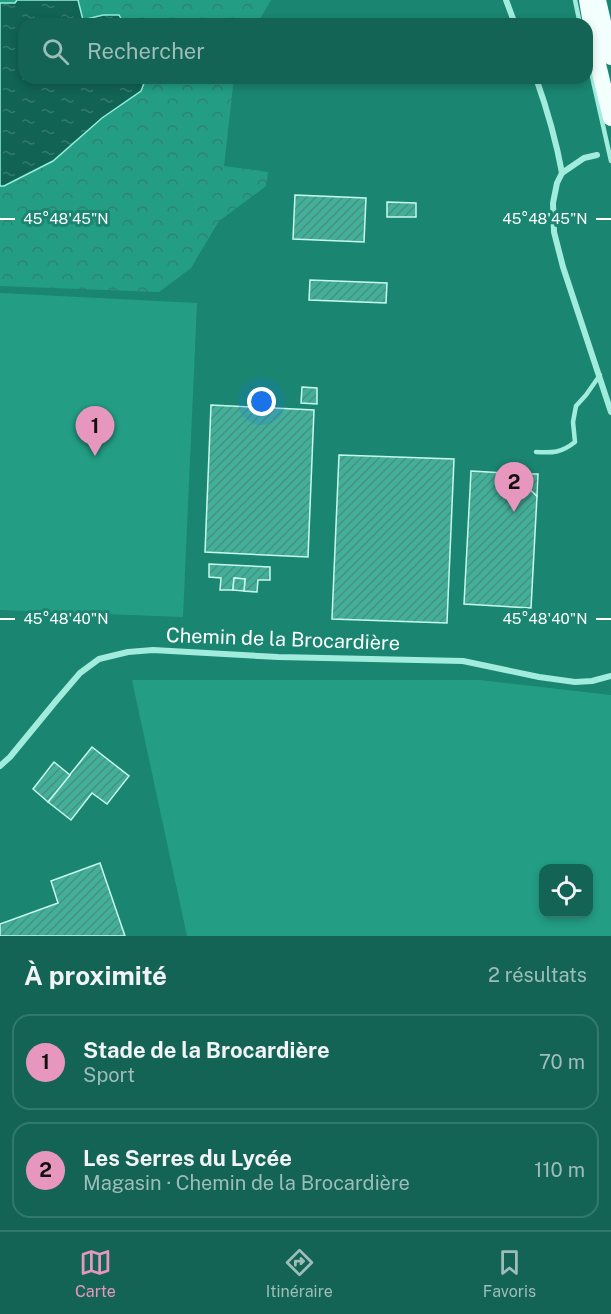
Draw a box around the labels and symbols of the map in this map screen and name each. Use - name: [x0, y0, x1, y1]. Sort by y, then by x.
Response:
- text: 45°48'45"N: [23, 210, 109, 227]
- text: 45°48'45"N: [502, 210, 588, 227]
- your location: [247, 387, 276, 416]
- pin: 1: [76, 406, 115, 456]
- pin: 2: [494, 462, 534, 512]
- text: 45°48'40"N: [23, 610, 109, 627]
- text: 45°48'40"N: [502, 610, 588, 627]
- street label: Chemin de la Brocardière: [166, 623, 400, 655]

